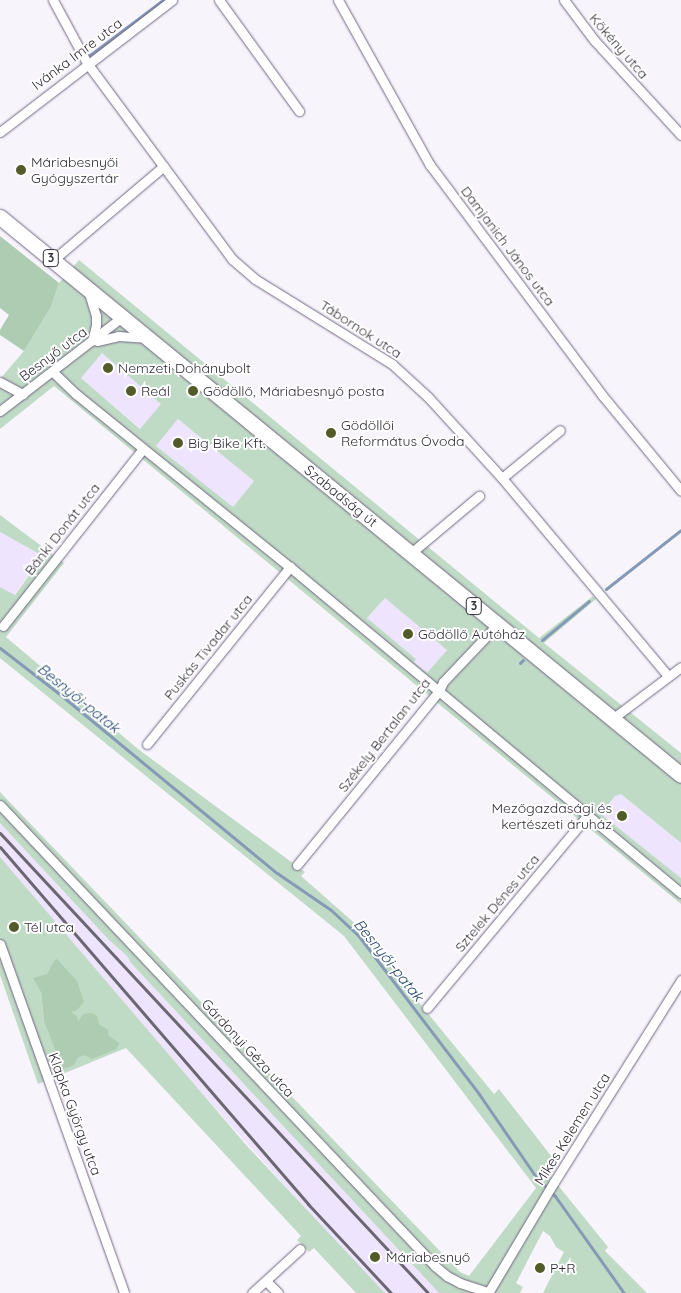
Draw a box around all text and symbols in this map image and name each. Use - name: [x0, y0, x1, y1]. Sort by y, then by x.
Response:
- street label: Kökény utca: [586, 10, 652, 82]
- street label: Ivánka Imre utca: [29, 15, 125, 93]
- place label: Máriabesnyői Gyógyszertár: [31, 154, 119, 186]
- marker: Máriabesnyői Gyógyszertár: [15, 164, 27, 176]
- street label: Damjanich János utca: [458, 183, 558, 309]
- road number: 3: [42, 248, 60, 268]
- street label: Tábornok utca: [317, 296, 405, 362]
- street label: Besnyő utca: [16, 323, 90, 385]
- place label: Nemzeti Dohánybolt: [118, 360, 251, 376]
- marker: Nemzeti Dohánybolt: [102, 362, 114, 374]
- place label: Reál: [141, 383, 170, 399]
- place label: Gödöllő, Máriabesnyő posta: [203, 383, 384, 399]
- marker: Reál: [125, 385, 137, 397]
- marker: Gödöllő, Máriabesnyő posta: [187, 385, 199, 397]
- place label: Gödöllői Református Óvoda: [341, 417, 464, 450]
- marker: Gödöllői Református Óvoda: [325, 427, 337, 439]
- place label: Big Bike Kft.: [188, 435, 266, 451]
- marker: Big Bike Kft.: [172, 437, 184, 449]
- street label: Szabadság út: [301, 461, 381, 531]
- street label: Bánki Donát utca: [21, 480, 103, 578]
- street label: Puskás Tivadar utca: [160, 591, 256, 703]
- road number: 3: [465, 596, 483, 616]
- place label: Gödöllő Autóház: [418, 626, 525, 642]
- marker: Gödöllő Autóház: [402, 628, 414, 640]
- water label: Besnyői-patak: [34, 659, 124, 737]
- street label: Székely Bertalan utca: [334, 675, 434, 795]
- place label: Mezőgazdasági és kertészeti áruház: [491, 800, 612, 832]
- marker: Mezőgazdasági és kertészeti áruház: [616, 810, 628, 822]
- street label: Sztelek Dénes utca: [451, 851, 543, 955]
- water label: Besnyői-patak: [350, 915, 428, 1005]
- place label: Tél utca: [24, 919, 74, 935]
- marker: Tél utca: [8, 921, 20, 933]
- street label: Gárdonyi Géza utca: [198, 995, 298, 1101]
- street label: Klapka György utca: [45, 1050, 105, 1178]
- street label: Mikes Kelemen utca: [531, 1070, 613, 1188]
- place label: Máriabesnyő: [386, 1249, 470, 1265]
- marker: Máriabesnyő: [368, 1250, 382, 1264]
- place label: P+R: [550, 1260, 576, 1276]
- marker: P+R: [534, 1262, 546, 1274]

